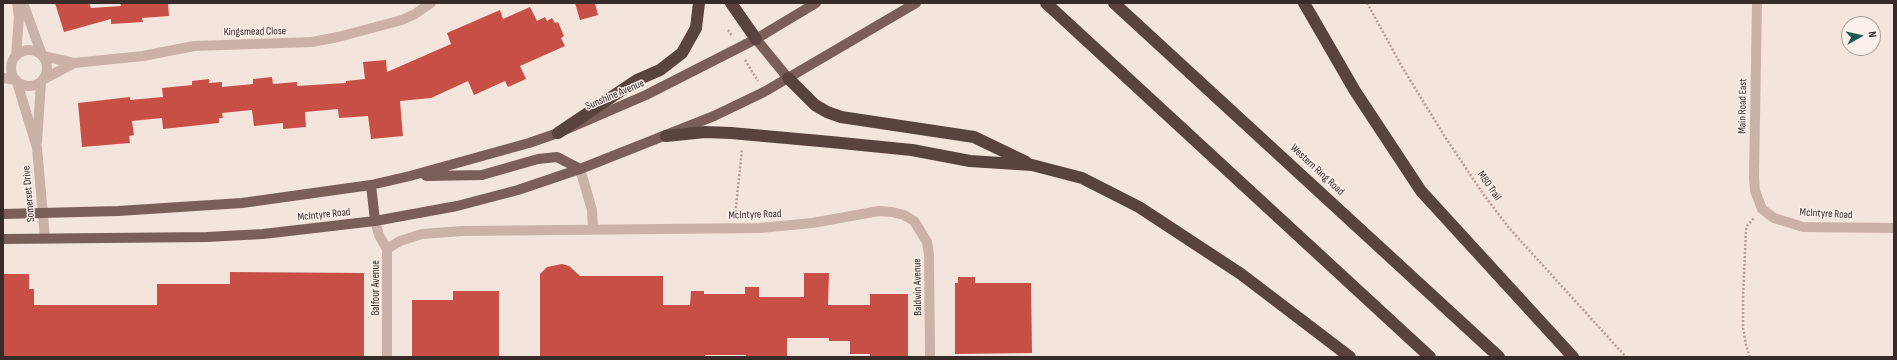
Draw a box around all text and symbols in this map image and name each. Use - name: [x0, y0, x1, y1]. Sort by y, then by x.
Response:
- north arrow: [1841, 16, 1881, 56]
- street label: Kingsmead Close: [224, 25, 286, 39]
- text: N: [1866, 31, 1879, 38]
- street label: Sunshine Avenue: [584, 77, 646, 113]
- street label: Main Road East: [1736, 78, 1750, 134]
- street label: Western Ring Road: [1287, 142, 1347, 198]
- street label: Somerset Drive: [20, 165, 38, 223]
- street label: M80 Trail: [1474, 169, 1504, 203]
- street label: McIntyre Road: [297, 206, 351, 224]
- street label: McIntyre Road: [1799, 206, 1853, 222]
- street label: McIntyre Road: [728, 207, 782, 223]
- street label: Baldwin Avenue: [911, 258, 925, 316]
- street label: Balfour Avenue: [369, 260, 383, 316]

